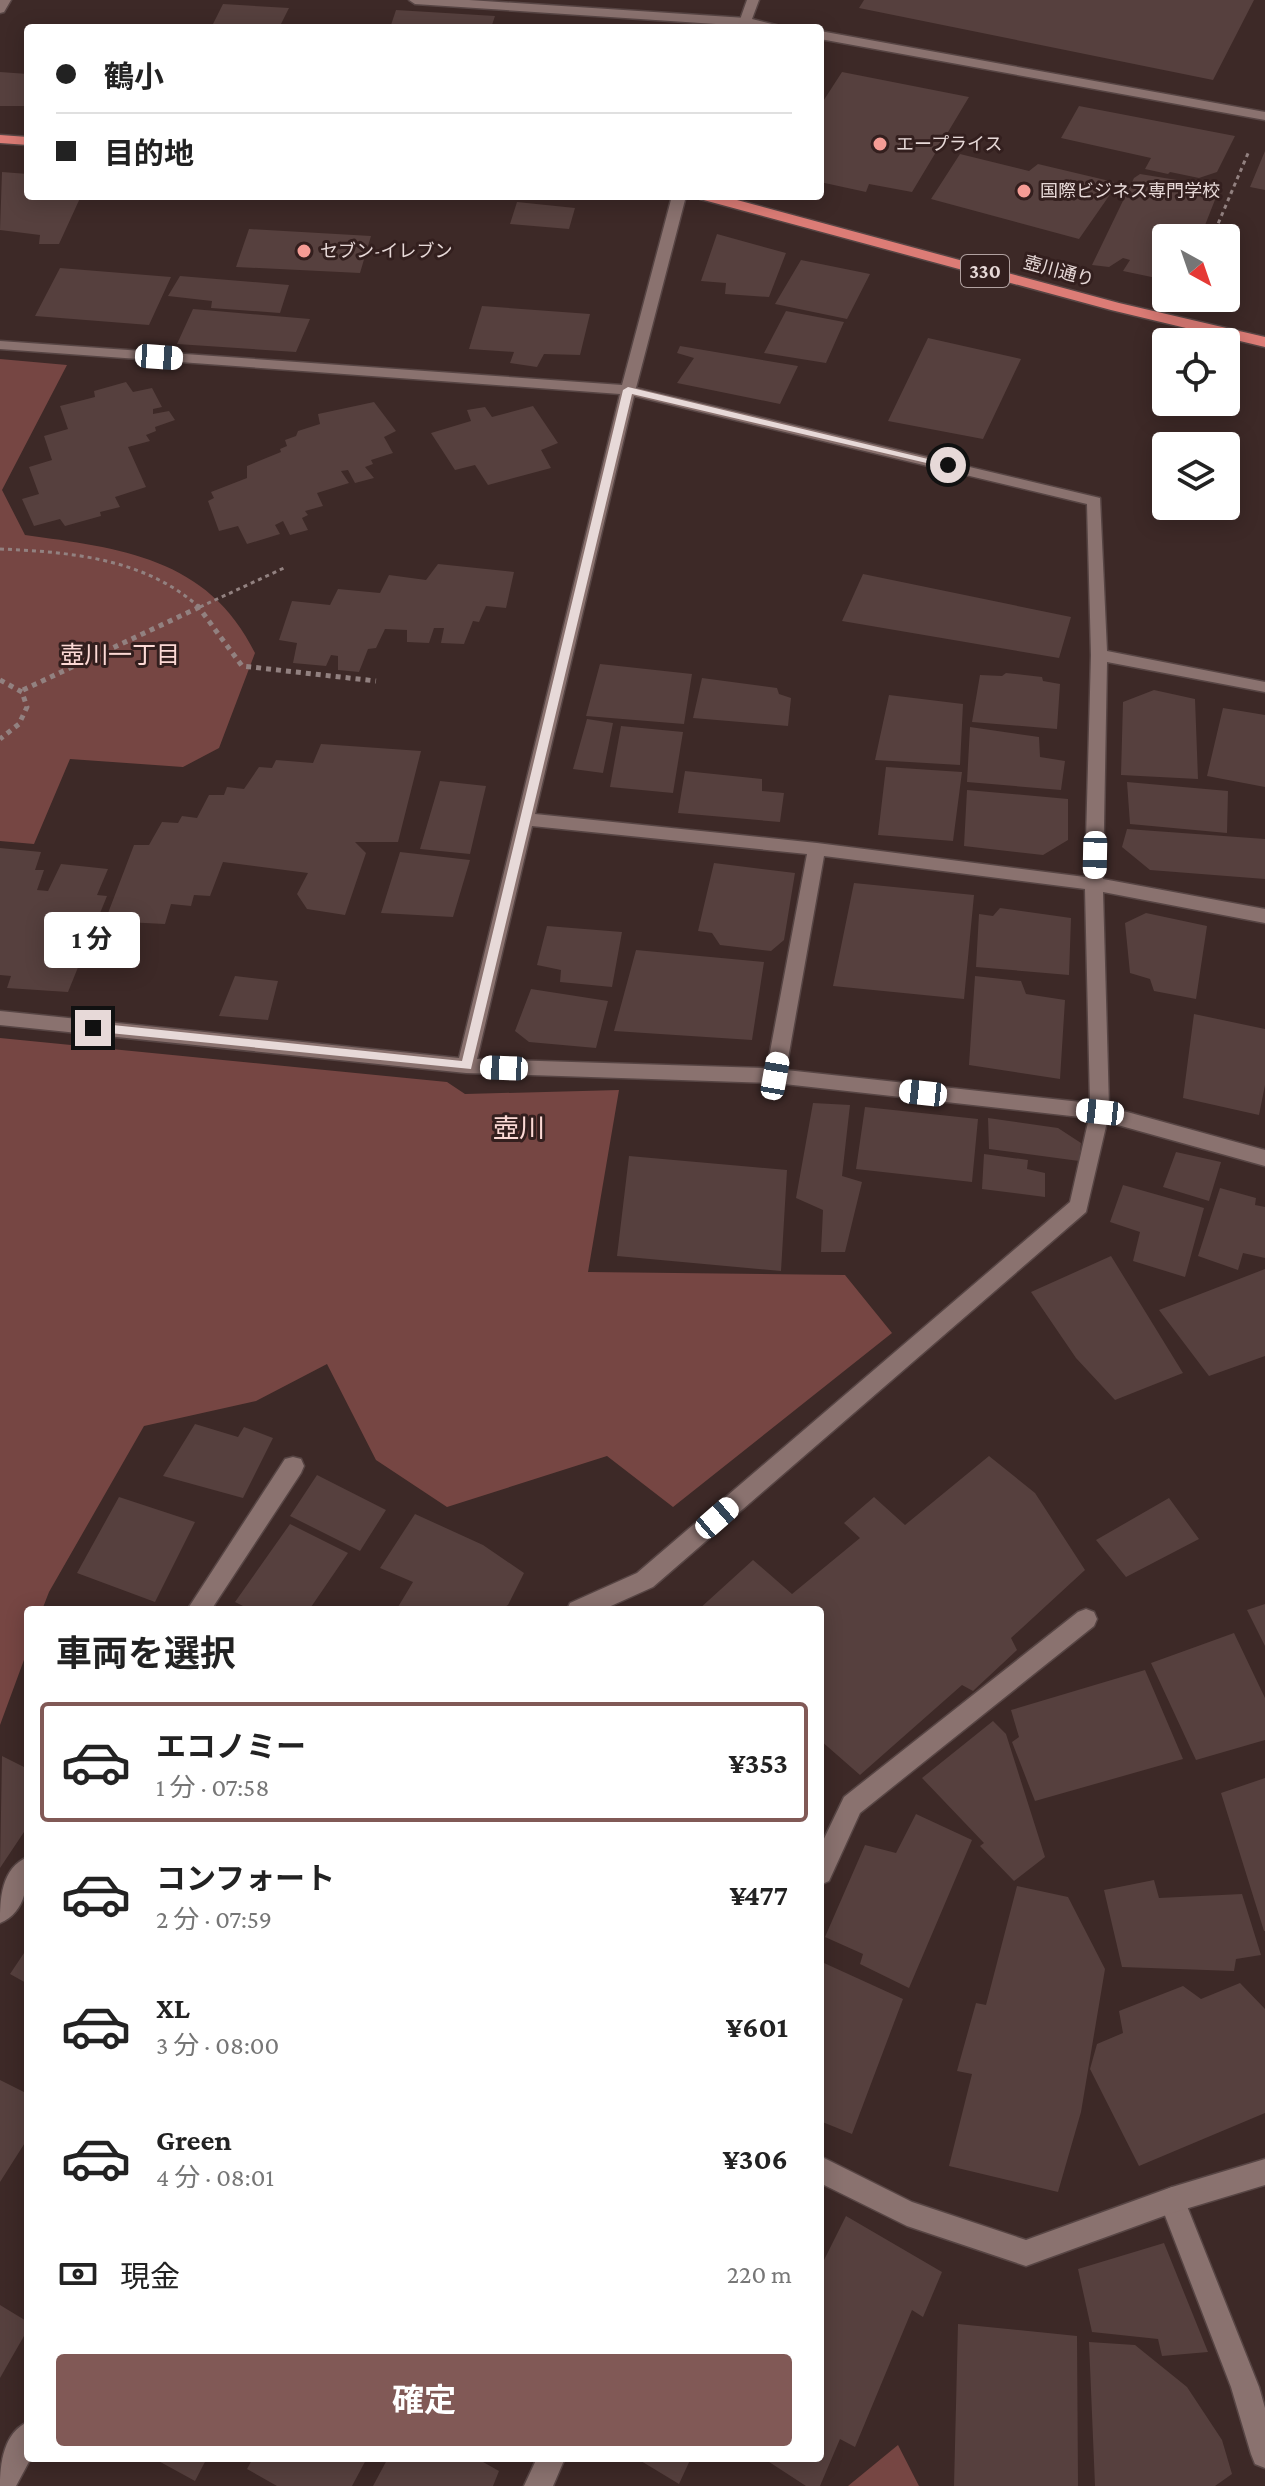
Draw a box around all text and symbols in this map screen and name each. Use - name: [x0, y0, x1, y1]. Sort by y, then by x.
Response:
- text: 鶴小: [104, 60, 164, 93]
- place label: エープライス: [896, 134, 1002, 154]
- marker: エープライス: [871, 135, 889, 153]
- text: 目的地: [104, 137, 194, 170]
- place label: 国際ビジネス専門学校: [1040, 181, 1220, 201]
- marker: 国際ビジネス専門学校: [1015, 182, 1033, 200]
- north arrow: [1152, 224, 1240, 312]
- map controls: [1152, 224, 1240, 520]
- place label: セブン-イレブン: [320, 241, 453, 261]
- marker: セブン-イレブン: [295, 242, 313, 260]
- street label: 壺川通り: [1022, 252, 1096, 290]
- road number: 330: [961, 255, 1009, 287]
- button: locate: [1152, 328, 1240, 416]
- car: [134, 343, 184, 371]
- button: layers: [1152, 432, 1240, 520]
- route start: [930, 447, 966, 483]
- district label: 壺川一丁目: [60, 641, 180, 668]
- car: [1083, 831, 1107, 879]
- callout: 1 分: [45, 912, 141, 968]
- text: 1 分: [72, 925, 112, 954]
- route end: [75, 1010, 111, 1046]
- car: [759, 1050, 791, 1102]
- car: [480, 1055, 528, 1081]
- car: [898, 1079, 948, 1107]
- car: [1075, 1098, 1125, 1126]
- district label: 壺川: [493, 1114, 545, 1143]
- car: [691, 1493, 743, 1543]
- text: 車両を選択: [56, 1634, 236, 1674]
- icon: car: [60, 1726, 132, 1798]
- text: エコノミー: [156, 1730, 306, 1763]
- text: ¥353: [728, 1746, 788, 1779]
- text: 1 分 · 07:58: [156, 1773, 269, 1802]
- icon: car: [60, 1858, 132, 1930]
- text: コンフォート: [156, 1862, 335, 1895]
- text: ¥477: [729, 1878, 788, 1911]
- text: 2 分 · 07:59: [156, 1905, 272, 1934]
- icon: car: [60, 1990, 132, 2062]
- text: XL: [156, 1991, 190, 2024]
- text: ¥601: [726, 2010, 788, 2043]
- text: 3 分 · 08:00: [156, 2031, 279, 2060]
- icon: car: [60, 2122, 132, 2194]
- text: Green: [156, 2123, 232, 2156]
- text: ¥306: [722, 2142, 788, 2175]
- text: 4 分 · 08:01: [156, 2163, 274, 2192]
- icon: cash: [56, 2252, 100, 2296]
- text: 現金: [120, 2260, 180, 2293]
- text: 220 m: [727, 2260, 792, 2289]
- button: 確定: [56, 2354, 792, 2446]

